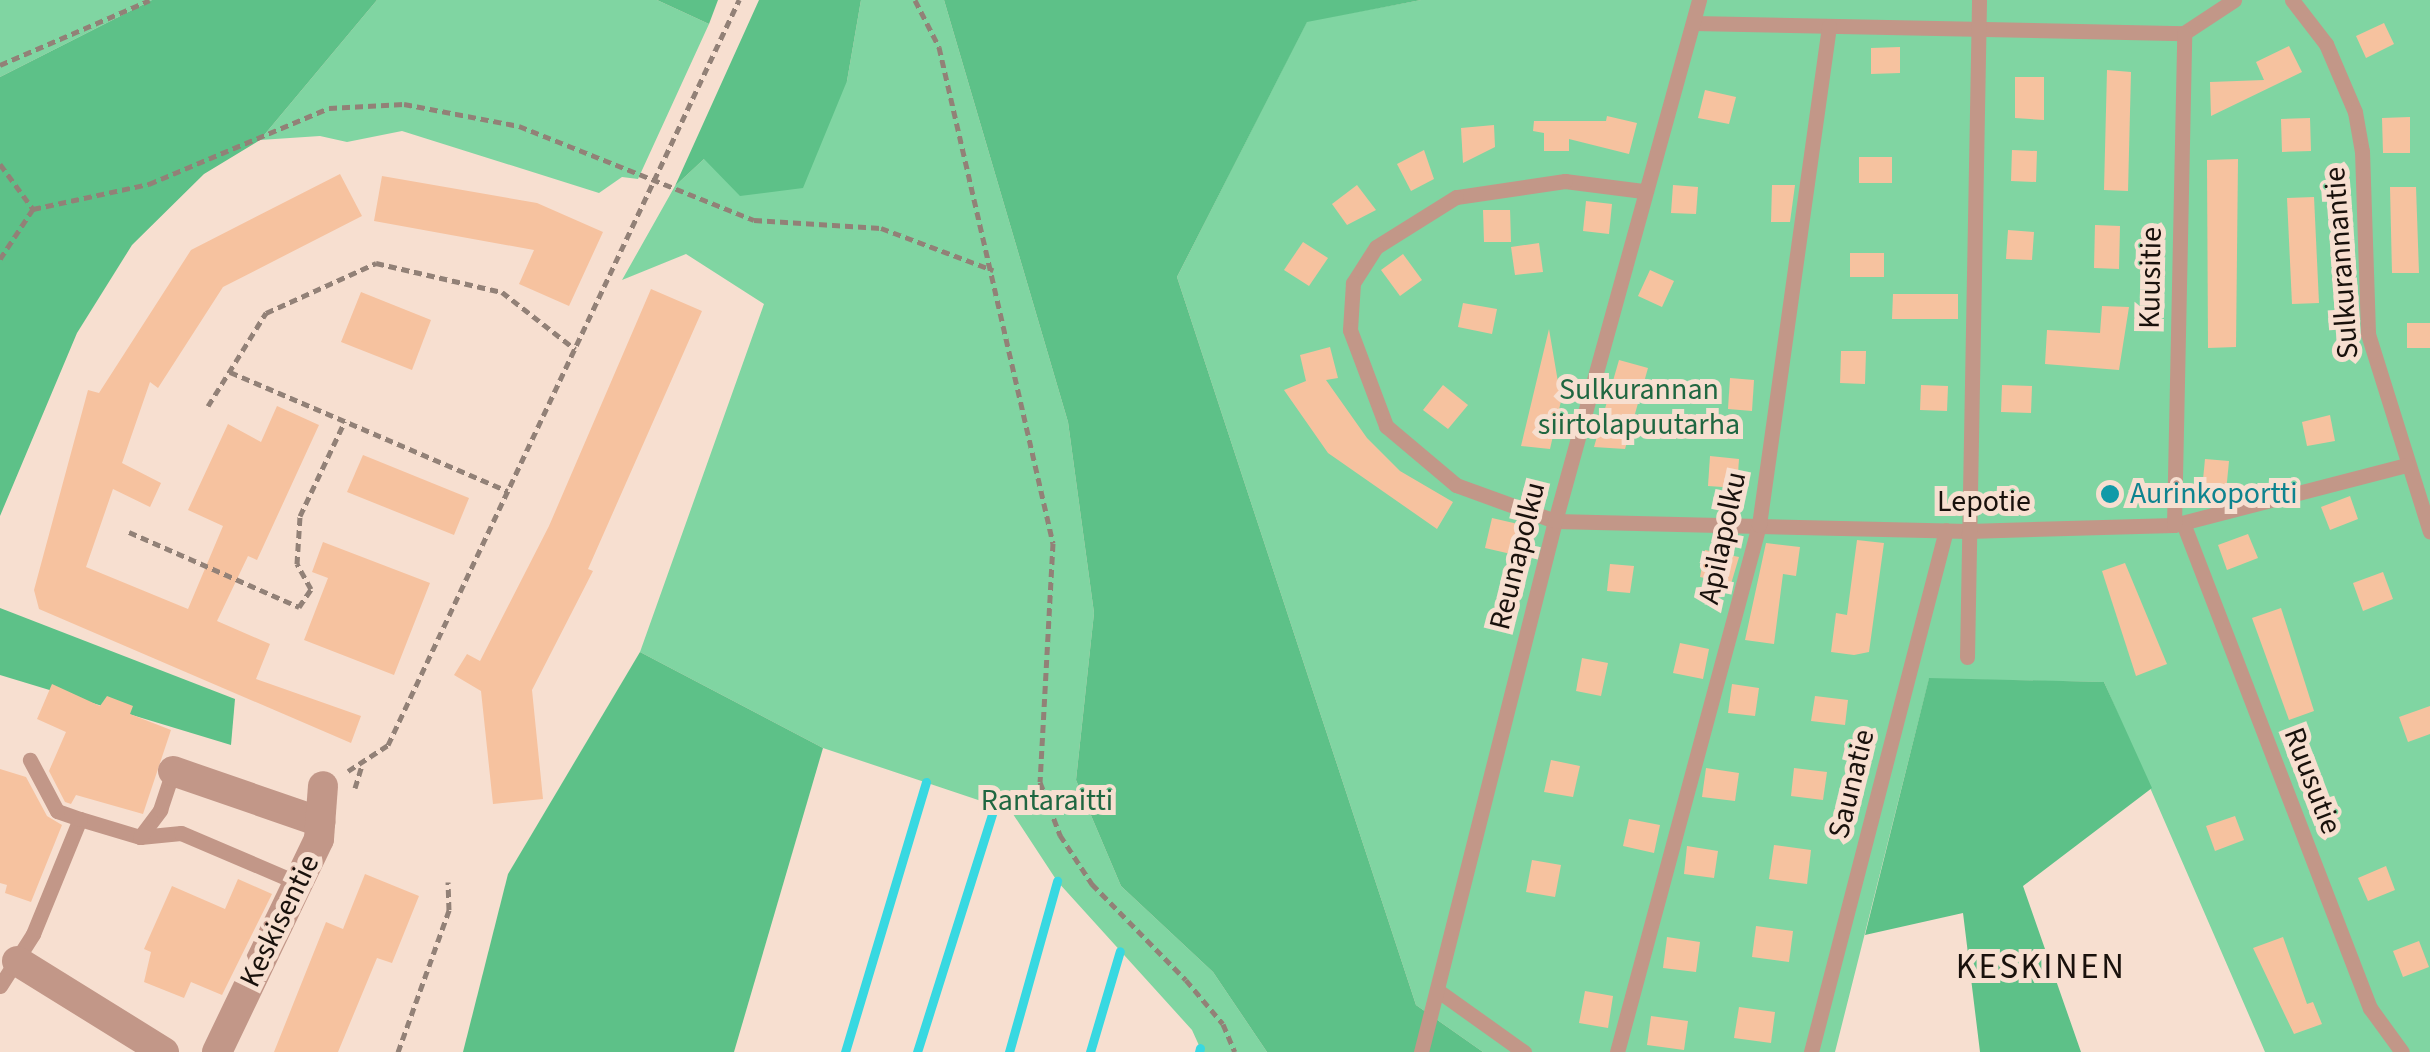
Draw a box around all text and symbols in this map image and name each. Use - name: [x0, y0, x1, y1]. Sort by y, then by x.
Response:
- street label: Sulkurannantie: [2317, 166, 2367, 360]
- street label: Kuusitie: [2132, 227, 2170, 329]
- park label: Sulkurannan siirtolapuutarha: [1538, 372, 1740, 442]
- street label: Apilapolku: [1691, 469, 1755, 607]
- place label: Aurinkoportti: [2130, 476, 2298, 512]
- street label: Reunapolku: [1482, 478, 1554, 634]
- marker: Aurinkoportti: [2099, 483, 2121, 505]
- street label: Lepotie: [1937, 484, 2031, 520]
- street label: Ruusutie: [2275, 723, 2349, 839]
- street label: Saunatie: [1821, 726, 1883, 842]
- park label: Rantaraitti: [981, 783, 1113, 819]
- street label: Keskisentie: [232, 849, 328, 993]
- district label: KESKINEN: [1956, 946, 2126, 988]

